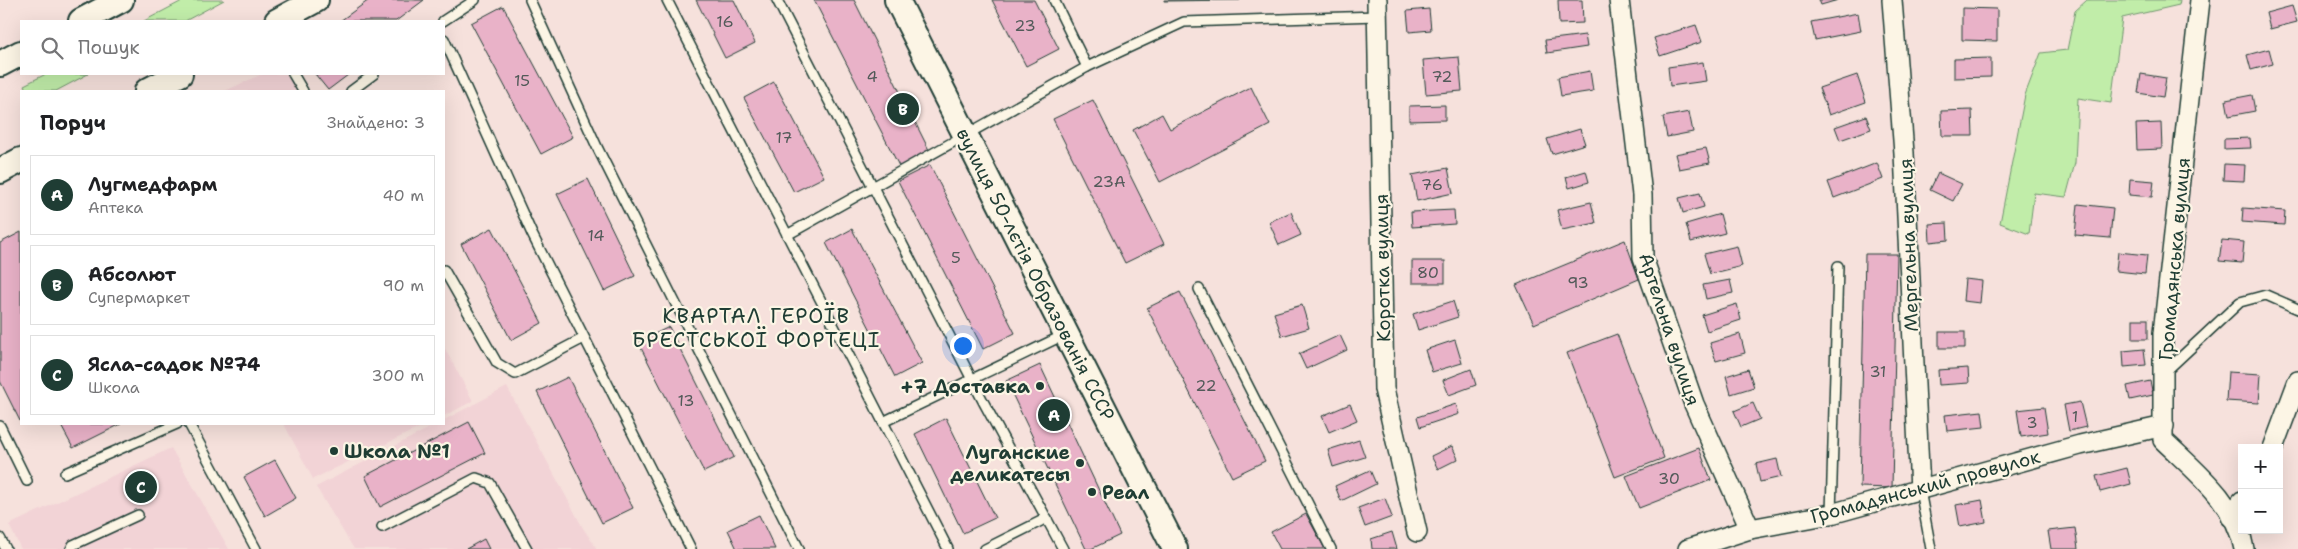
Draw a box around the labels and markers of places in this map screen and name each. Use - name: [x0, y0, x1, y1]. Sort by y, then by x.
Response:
- pin: B: [887, 90, 919, 128]
- place label: +7 Доставка: [900, 374, 1030, 399]
- marker: +7 Доставка: [1034, 380, 1046, 392]
- pin: A: [1038, 396, 1070, 434]
- place label: Школа №1: [344, 439, 450, 464]
- place label: Луганские деликатесы: [950, 440, 1070, 487]
- marker: Школа №1: [328, 445, 340, 457]
- marker: Луганские деликатесы: [1074, 457, 1086, 469]
- pin: C: [125, 468, 157, 506]
- place label: Реал: [1102, 480, 1150, 505]
- marker: Реал: [1086, 486, 1098, 498]

